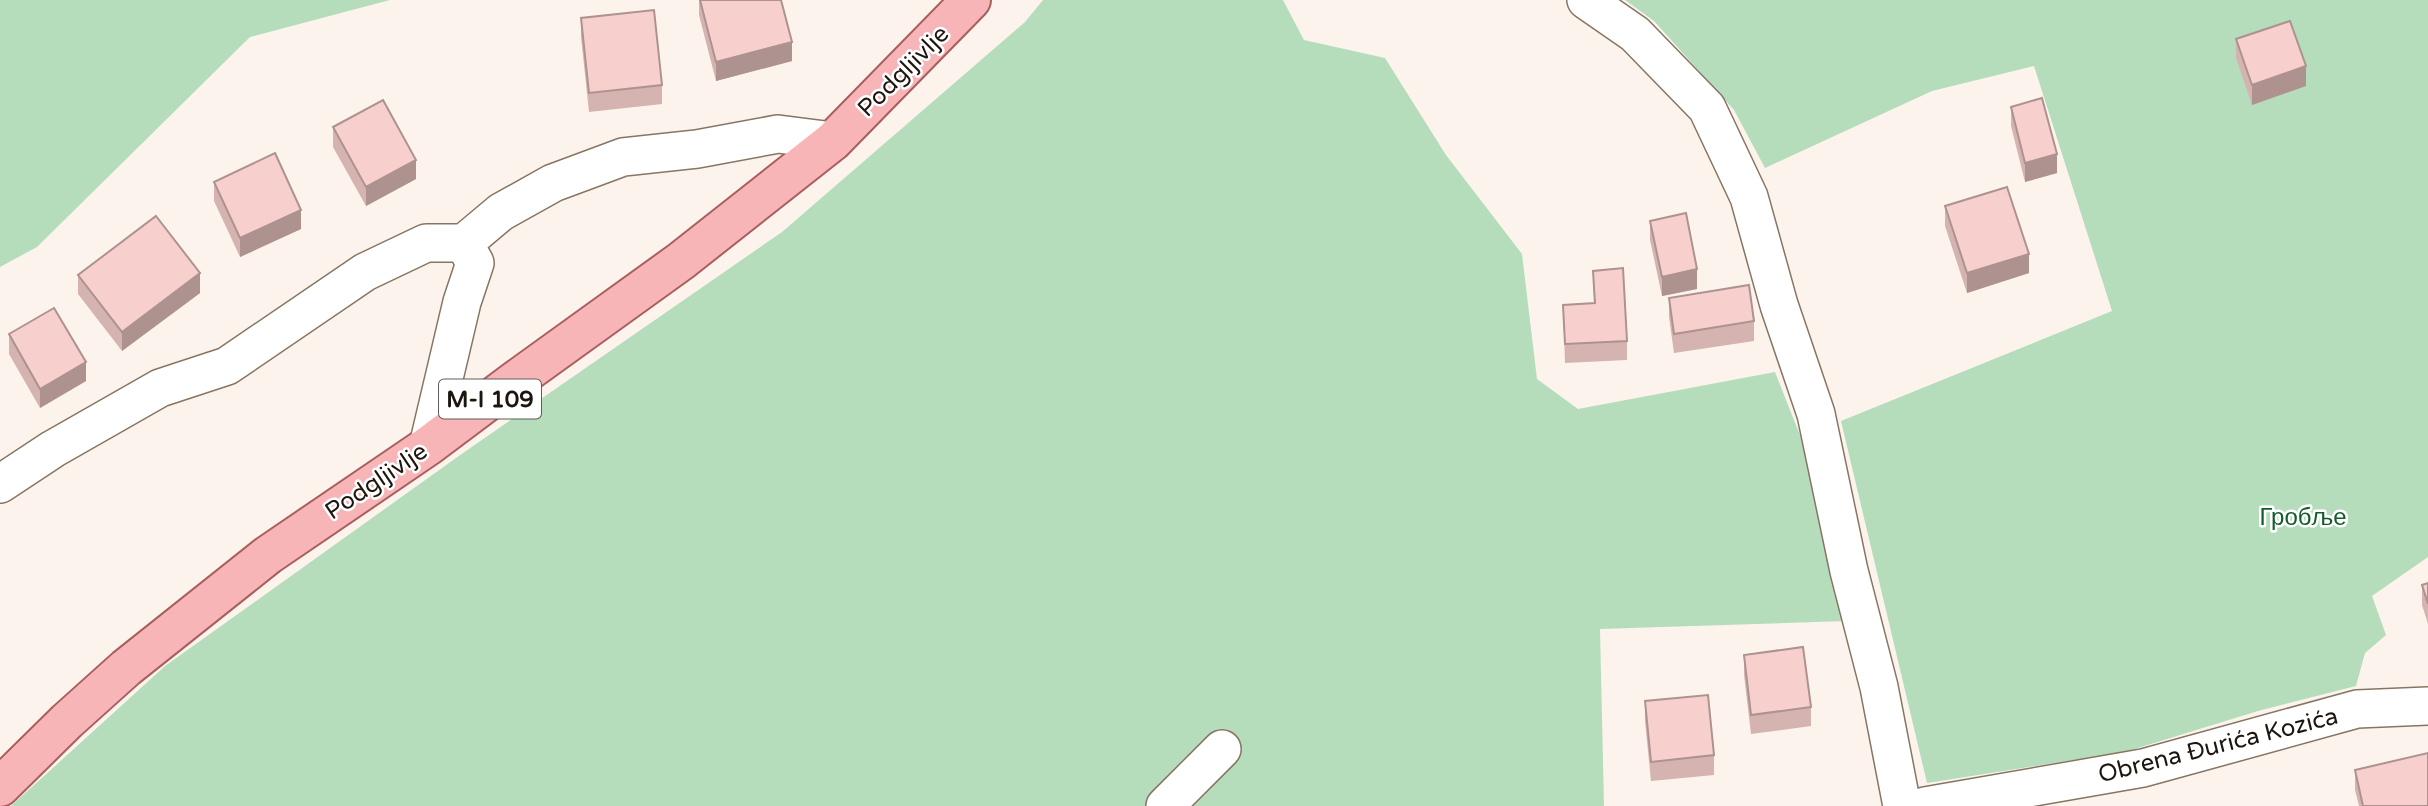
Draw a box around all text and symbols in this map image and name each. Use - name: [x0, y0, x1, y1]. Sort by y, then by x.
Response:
- street label: Podgljivlje: [852, 20, 955, 123]
- road number: M-I 109: [439, 380, 541, 418]
- street label: Podgljivlje: [320, 437, 433, 526]
- park label: Гробље: [2259, 503, 2347, 532]
- street label: Obrena Đurića Kozića: [2095, 702, 2341, 789]

